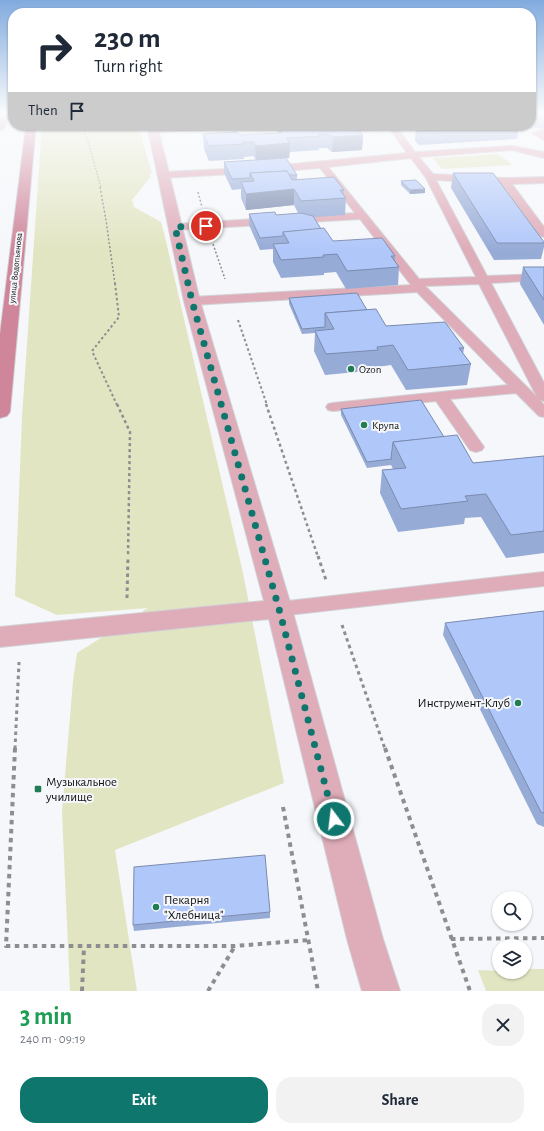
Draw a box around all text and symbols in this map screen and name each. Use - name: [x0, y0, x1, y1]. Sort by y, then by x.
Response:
- icon: right: [28, 24, 80, 76]
- text: 230 m: [94, 25, 161, 53]
- text: Turn right: [94, 58, 163, 76]
- icon: arrive: [66, 100, 88, 122]
- text: Then: [28, 103, 58, 118]
- pin: [189, 209, 223, 243]
- icon: arrive: [195, 215, 217, 237]
- street label: улица Водопьянова: [8, 232, 24, 305]
- marker: Ozon: [346, 364, 356, 374]
- place label: Ozon: [359, 364, 381, 375]
- marker: Крупа: [359, 420, 369, 430]
- place label: Крупа: [372, 420, 399, 431]
- place label: Инструмент-Клуб: [418, 697, 510, 710]
- marker: Инструмент-Клуб: [513, 698, 523, 708]
- place label: Музыкальное училище: [45, 776, 117, 804]
- marker: Музыкальное училище: [33, 784, 43, 794]
- position arrow: [313, 798, 355, 840]
- map controls: [492, 891, 532, 979]
- button: search: [492, 891, 532, 931]
- place label: Пекарня "Хлебница": [164, 894, 224, 922]
- marker: Пекарня "Хлебница": [151, 902, 161, 912]
- button: layers: [492, 939, 532, 979]
- button: close: [482, 1004, 524, 1046]
- text: 3 min: [20, 1005, 72, 1029]
- text: 240 m · 09:19: [20, 1033, 85, 1046]
- button: Exit: [20, 1077, 268, 1123]
- button: Share: [276, 1077, 524, 1123]

